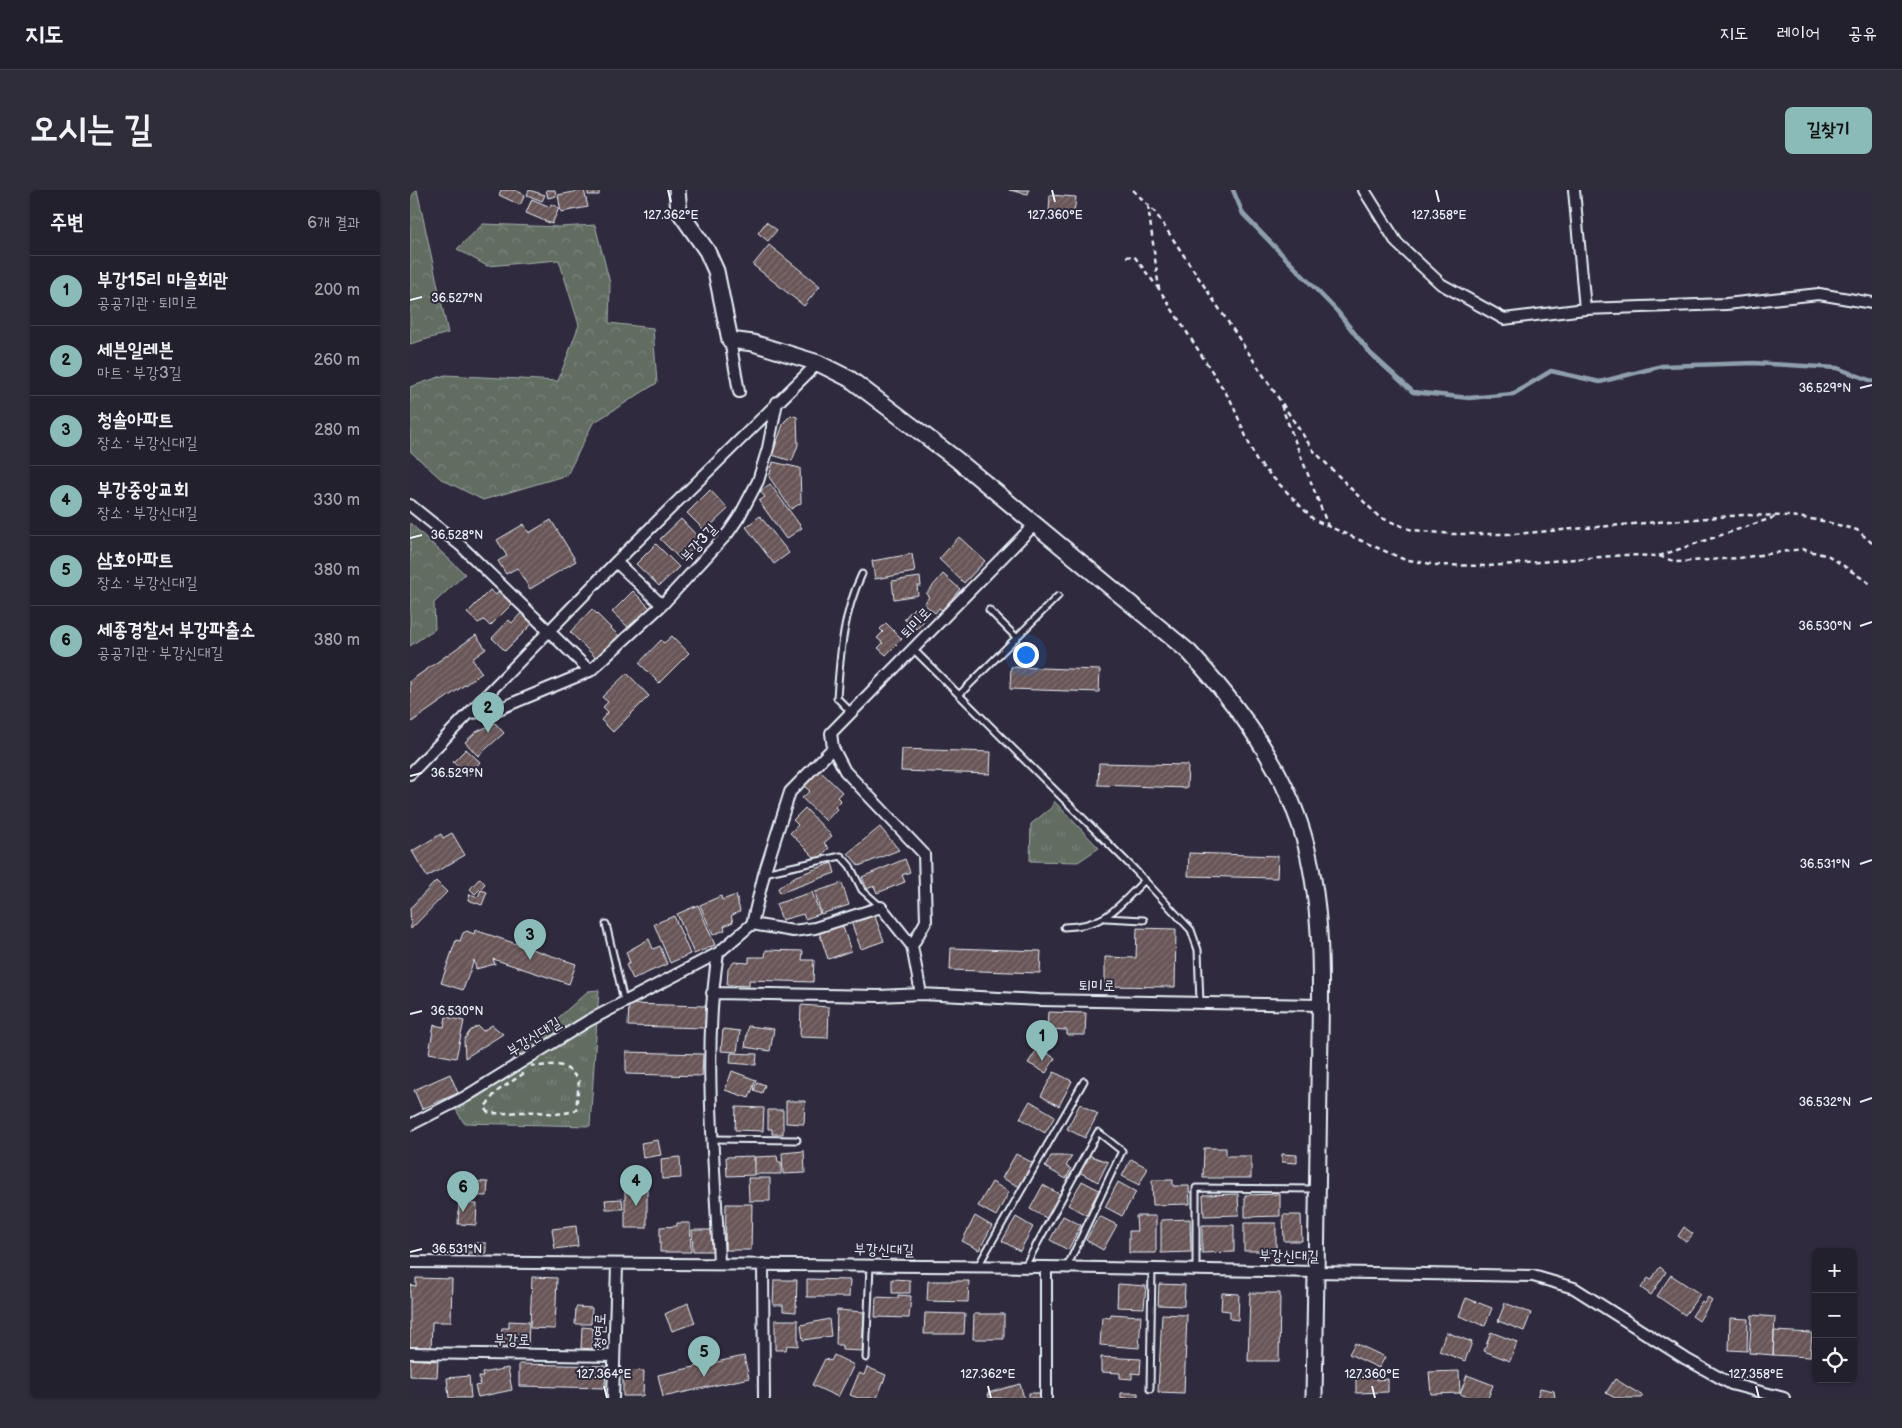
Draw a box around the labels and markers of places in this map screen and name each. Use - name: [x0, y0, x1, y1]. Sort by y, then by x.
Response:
- pin: 2: [472, 692, 504, 733]
- pin: 3: [514, 919, 546, 960]
- pin: 1: [1026, 1020, 1058, 1061]
- pin: 4: [620, 1165, 652, 1206]
- pin: 6: [447, 1171, 479, 1212]
- pin: 5: [688, 1336, 720, 1377]

